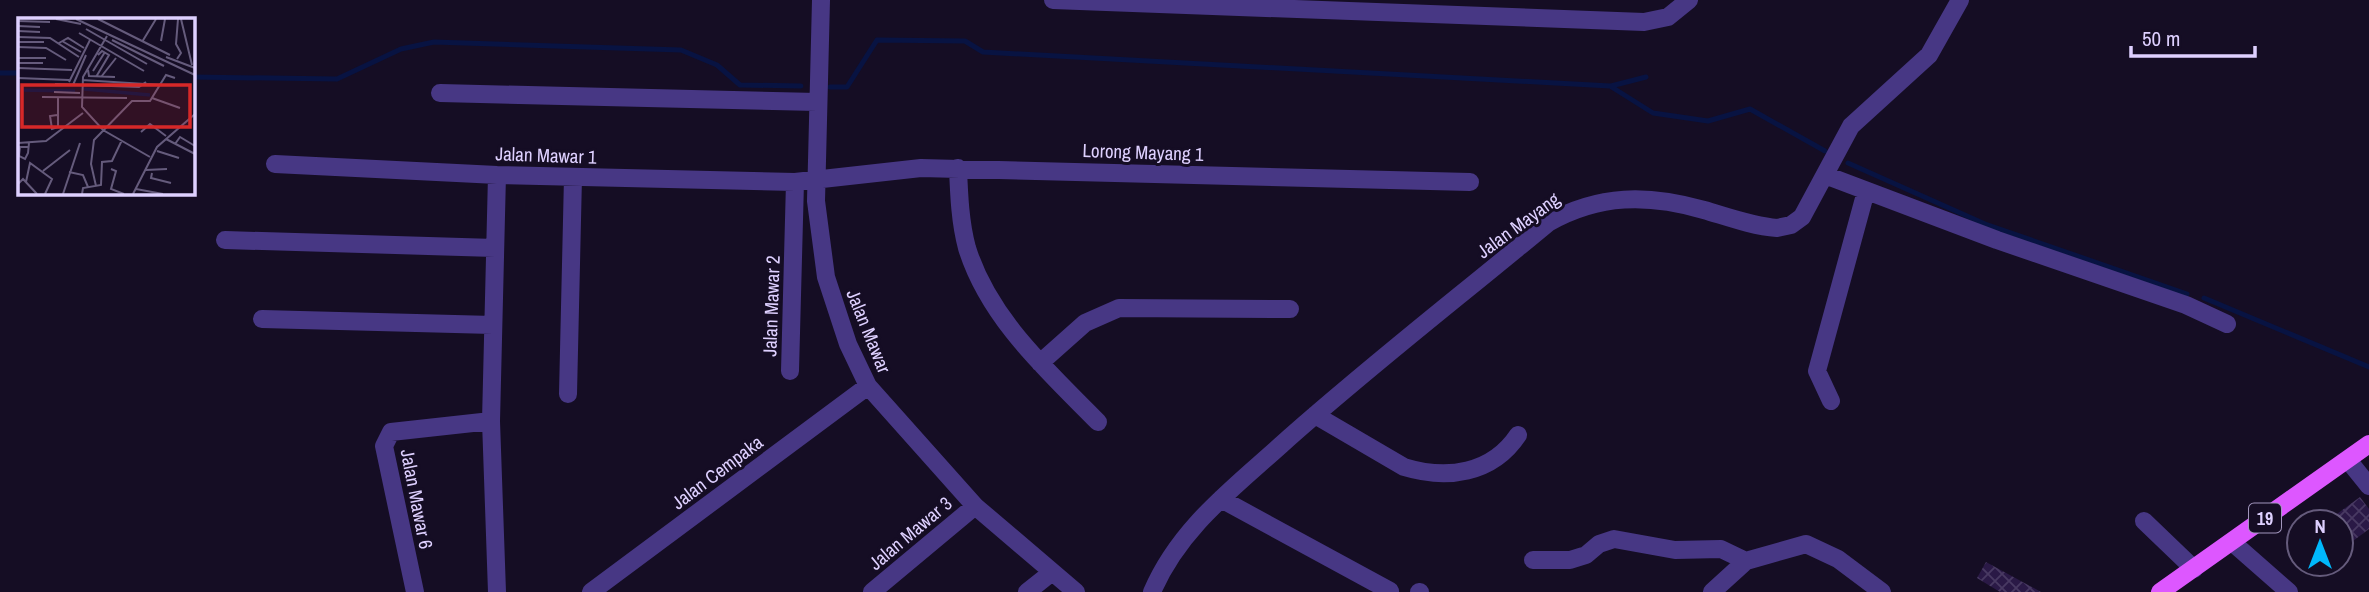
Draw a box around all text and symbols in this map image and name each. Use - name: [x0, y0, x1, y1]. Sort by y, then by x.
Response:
- scale bar: [2131, 14, 2255, 58]
- inset map: [18, 18, 194, 194]
- text: 50 m: [2142, 24, 2180, 53]
- street label: Lorong Mayang 1: [1082, 137, 1204, 167]
- street label: Jalan Mawar 1: [495, 140, 597, 170]
- street label: Jalan Mayang: [1471, 186, 1565, 264]
- street label: Jalan Mawar 2: [756, 255, 786, 357]
- street label: Jalan Mawar: [840, 285, 898, 378]
- street label: Jalan Cempaka: [666, 429, 768, 515]
- street label: Jalan Mawar 6: [395, 447, 439, 551]
- street label: Jalan Mawar 3: [863, 490, 957, 576]
- road number: 19: [2249, 504, 2281, 532]
- north arrow: [2285, 508, 2355, 578]
- text: N: [2314, 513, 2326, 539]

